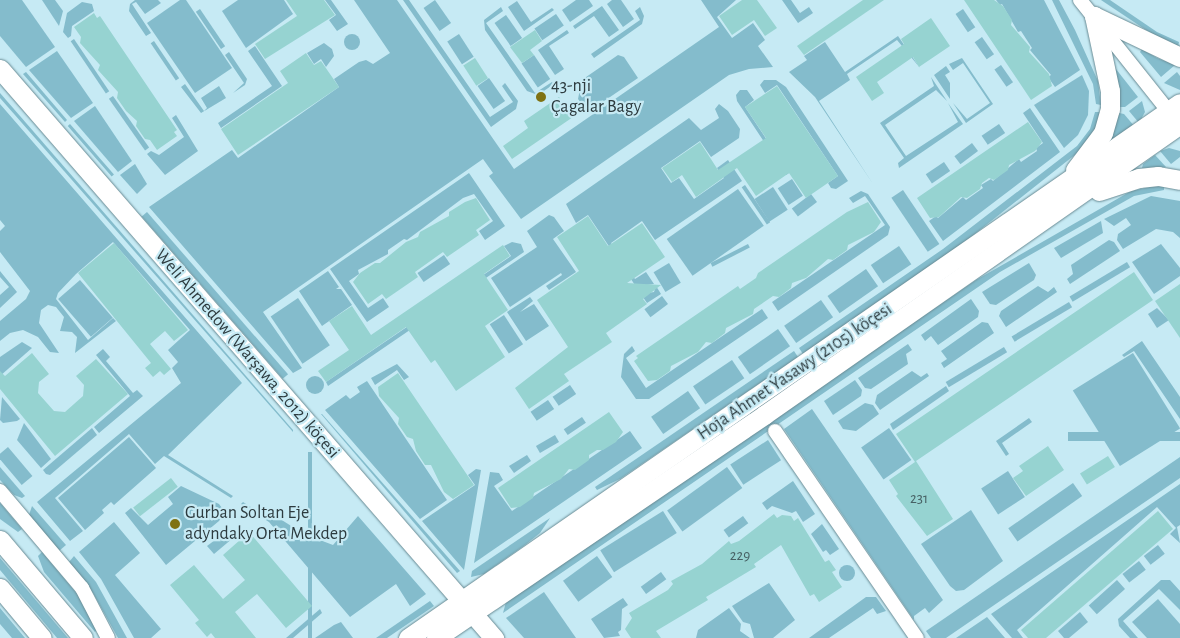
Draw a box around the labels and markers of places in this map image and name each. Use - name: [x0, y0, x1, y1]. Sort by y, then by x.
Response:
- place label: 43-nji Çagalar Bagy: [551, 76, 641, 118]
- marker: 43-nji Çagalar Bagy: [535, 91, 547, 103]
- place label: Gurban Soltan Eje adyndaky Orta Mekdep: [185, 503, 347, 546]
- marker: Gurban Soltan Eje adyndaky Orta Mekdep: [169, 518, 181, 530]

